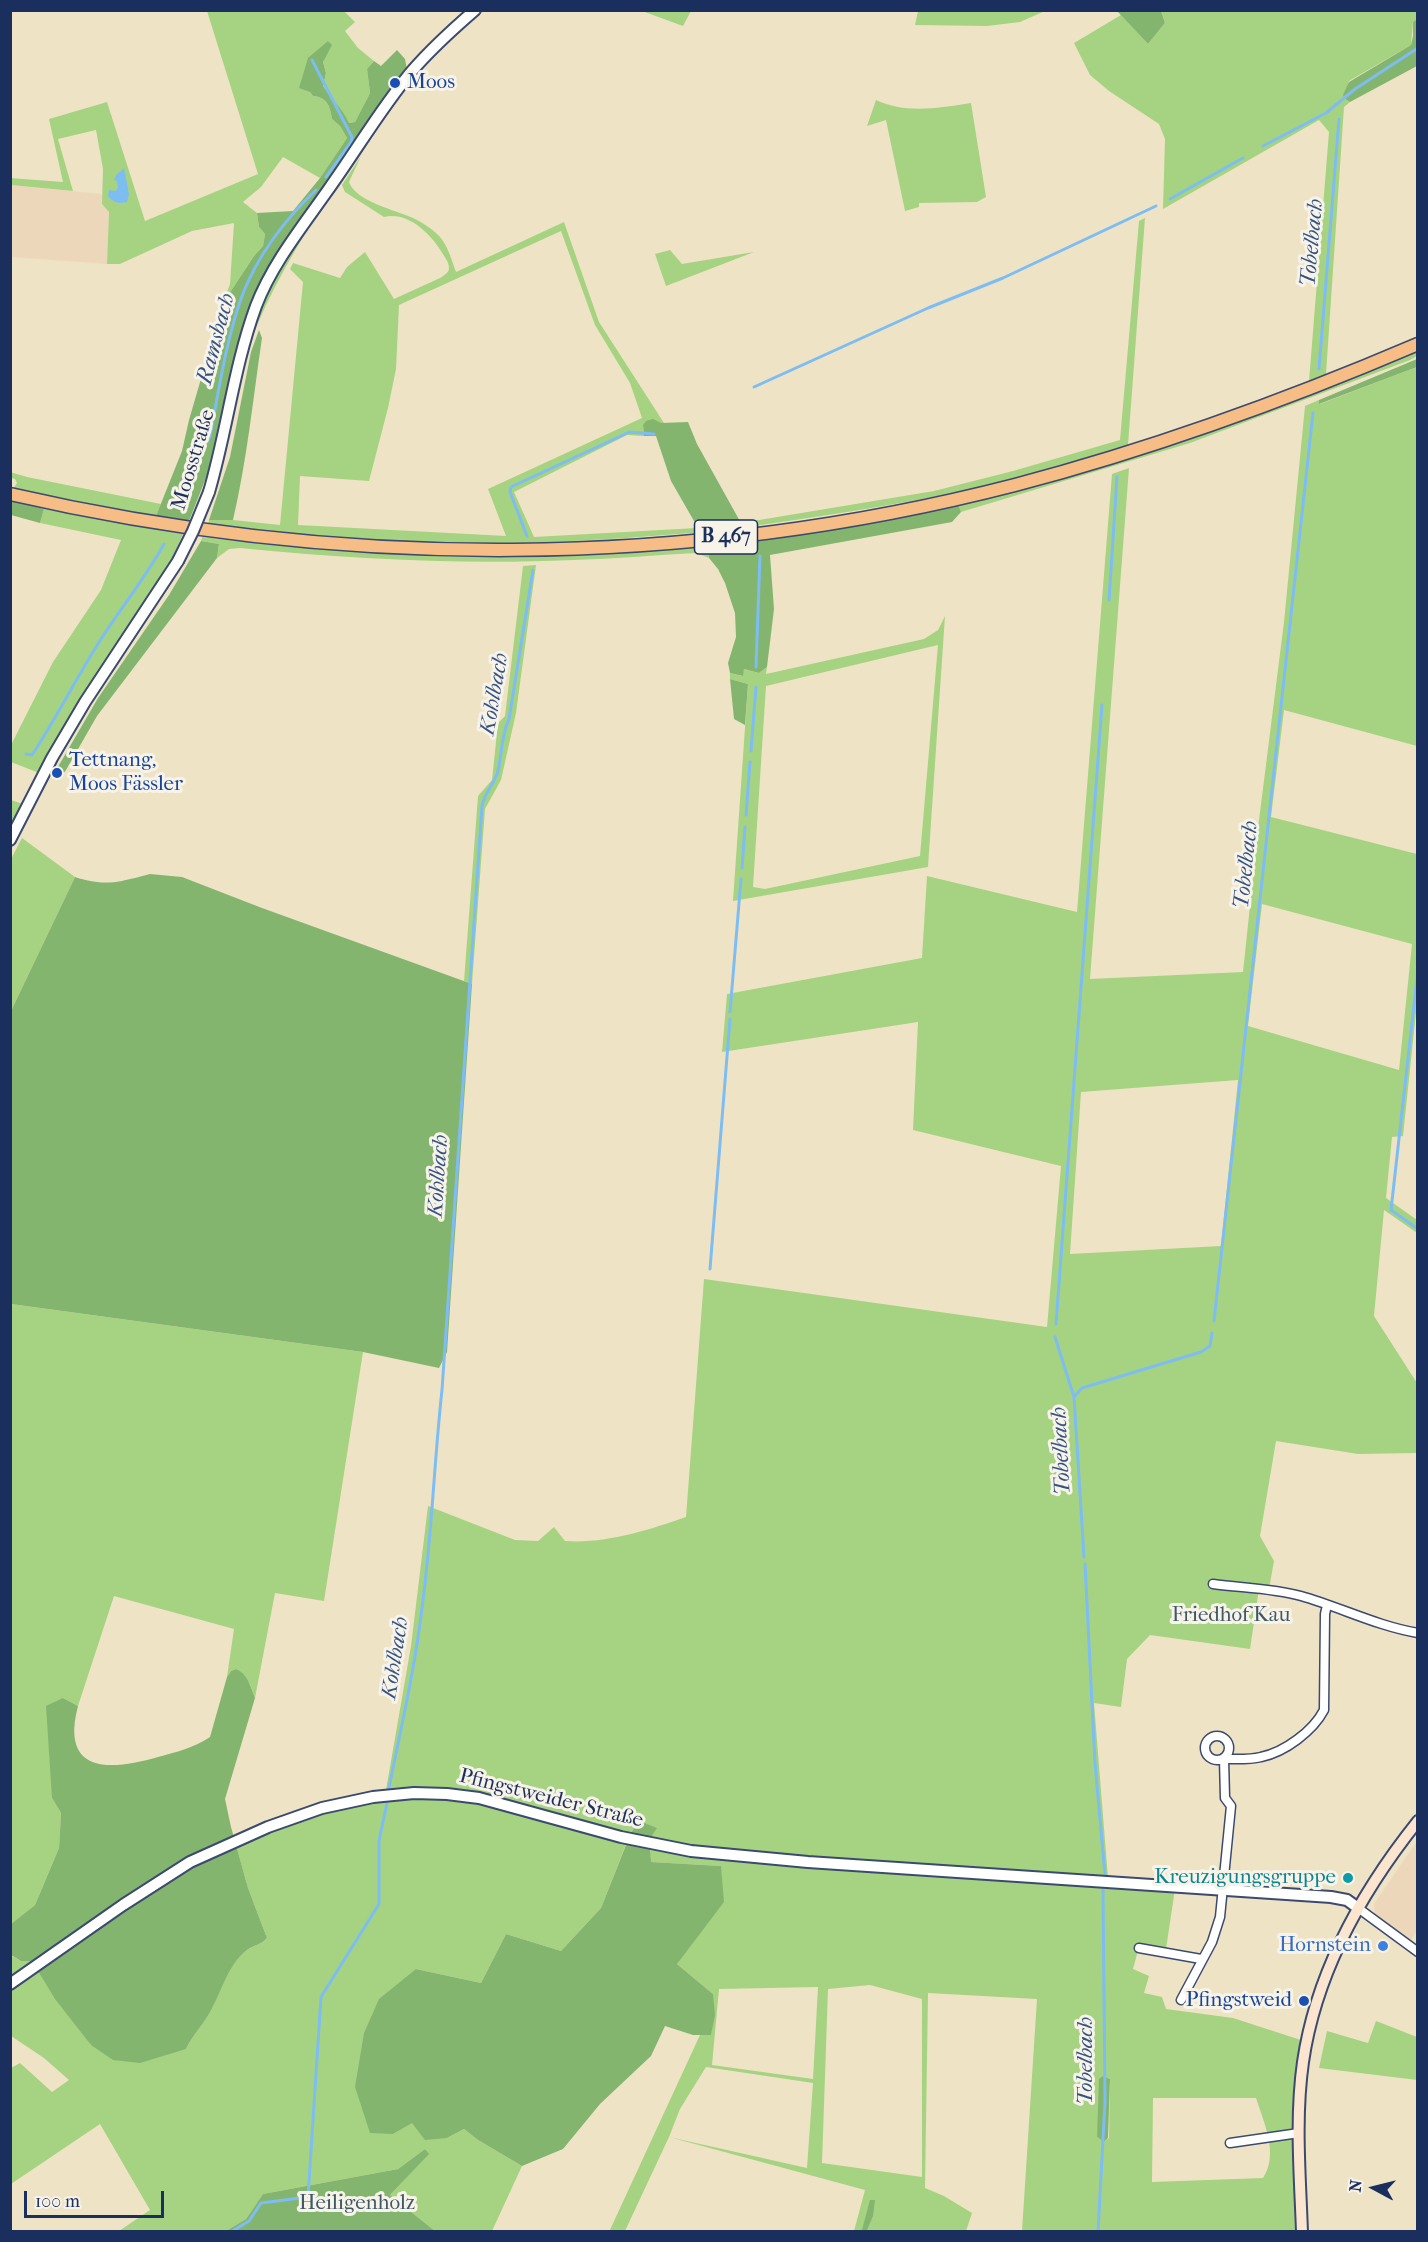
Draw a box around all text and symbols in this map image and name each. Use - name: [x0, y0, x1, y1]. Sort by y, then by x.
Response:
- place label: Moos: [407, 70, 455, 96]
- marker: Moos: [388, 76, 402, 90]
- water label: Tobelbach: [1296, 198, 1330, 288]
- water label: Ramsbach: [192, 291, 242, 387]
- street label: Moosstraße: [167, 407, 221, 513]
- road number: B 467: [694, 520, 758, 554]
- water label: Kohlbach: [475, 651, 515, 737]
- place label: Tettnang, Moos Fässler: [69, 748, 183, 798]
- marker: Tettnang, Moos Fässler: [50, 766, 64, 780]
- water label: Tobelbach: [1229, 820, 1265, 910]
- water label: Kohlbach: [423, 1134, 455, 1218]
- water label: Tobelbach: [1047, 1406, 1077, 1496]
- park label: Friedhof Kau: [1172, 1603, 1290, 1629]
- water label: Kohlbach: [377, 1615, 415, 1701]
- street label: Pfingstweider Straße: [456, 1764, 646, 1834]
- place label: Kreuzigungsgruppe: [1154, 1865, 1336, 1891]
- marker: Kreuzigungsgruppe: [1341, 1871, 1355, 1885]
- place label: Hornstein: [1279, 1933, 1371, 1959]
- marker: Hornstein: [1376, 1939, 1390, 1953]
- place label: Pfingstweid: [1186, 1988, 1292, 2014]
- marker: Pfingstweid: [1297, 1994, 1311, 2008]
- water label: Tobelbach: [1074, 2017, 1100, 2105]
- north arrow: [1344, 2158, 1404, 2218]
- scale bar: [27, 2179, 166, 2217]
- text: N: [1345, 2179, 1366, 2193]
- text: 100 m: [35, 2191, 80, 2212]
- park label: Heiligenholz: [299, 2191, 415, 2217]

